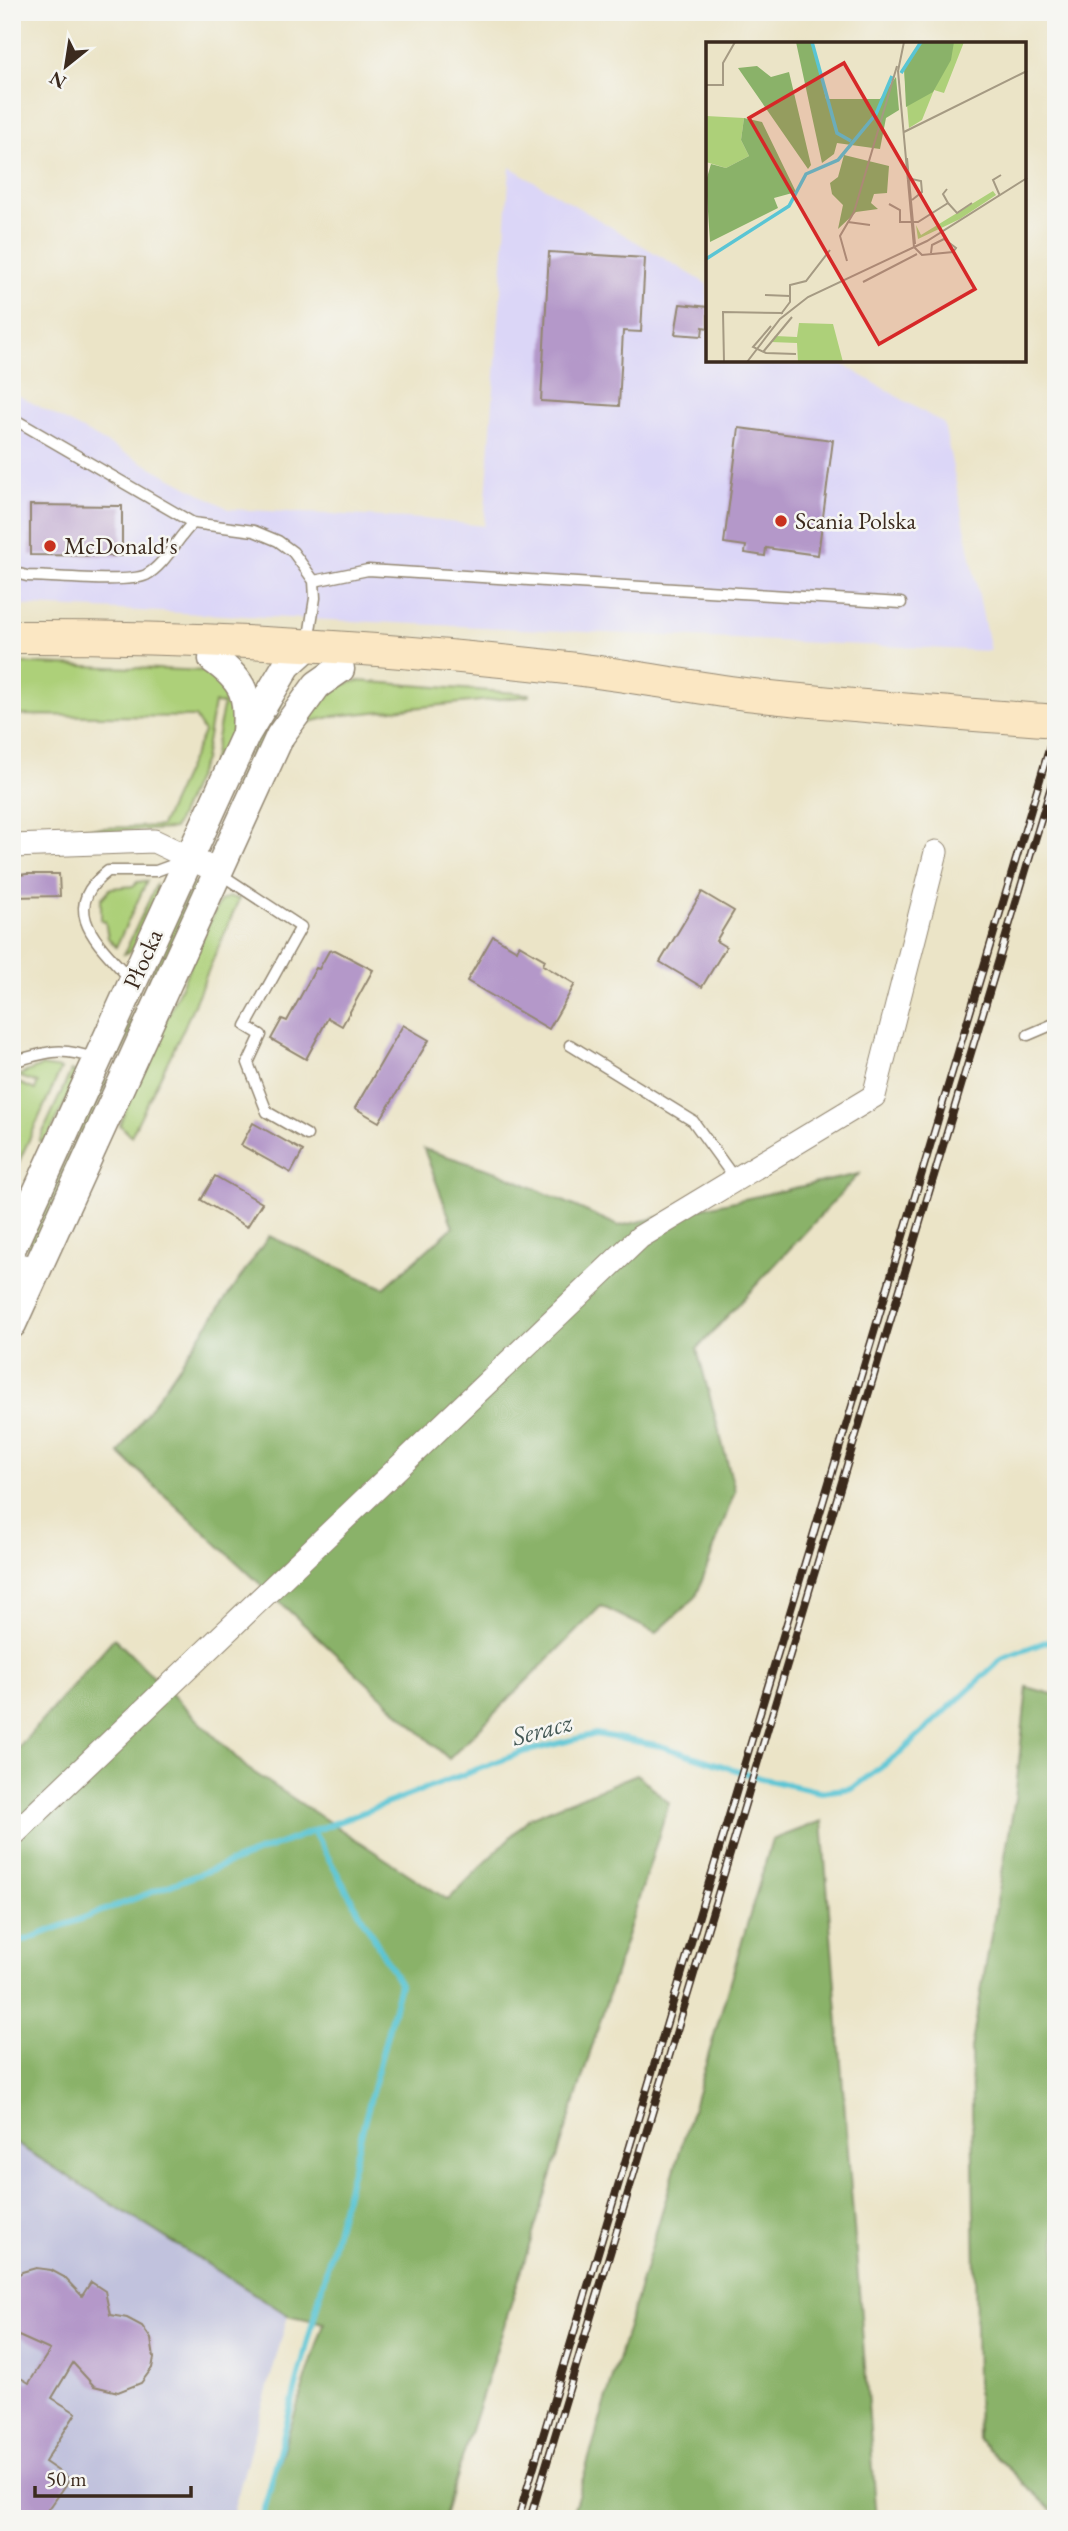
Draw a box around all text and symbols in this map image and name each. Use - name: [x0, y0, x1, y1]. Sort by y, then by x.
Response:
- north arrow: [32, 32, 102, 102]
- inset map: [706, 42, 1026, 362]
- text: N: [44, 65, 71, 95]
- place label: Scania Polska: [795, 505, 916, 536]
- marker: Scania Polska: [773, 513, 789, 529]
- place label: McDonald's: [64, 530, 178, 561]
- marker: McDonald's: [42, 538, 58, 554]
- street label: Płocka: [116, 924, 170, 994]
- water label: Seracz: [507, 1705, 576, 1754]
- scale bar: [35, 2454, 191, 2498]
- text: 50 m: [46, 2465, 87, 2492]

